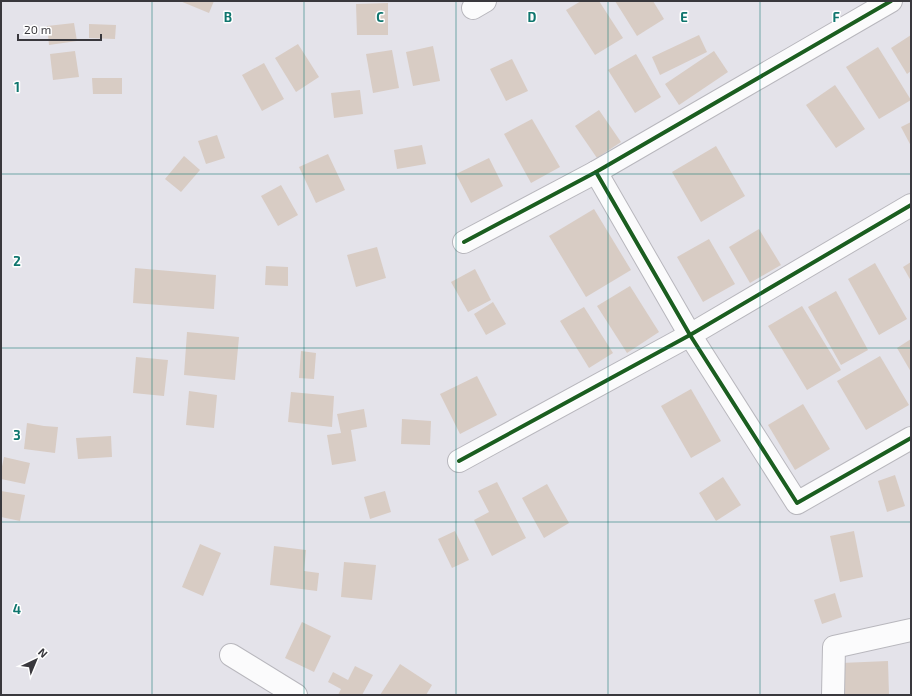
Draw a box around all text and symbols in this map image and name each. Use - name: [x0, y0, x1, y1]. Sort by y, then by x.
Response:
- text: B: [224, 9, 232, 25]
- text: C: [376, 9, 384, 25]
- text: D: [528, 9, 537, 25]
- text: E: [680, 9, 688, 25]
- text: F: [832, 9, 840, 25]
- scale bar: [18, 16, 101, 42]
- text: 20 m: [24, 22, 51, 36]
- text: 1: [14, 79, 20, 95]
- text: 2: [13, 253, 21, 269]
- text: 3: [13, 427, 21, 443]
- text: 4: [13, 601, 21, 617]
- north arrow: [16, 640, 56, 680]
- text: N: [36, 645, 51, 660]

